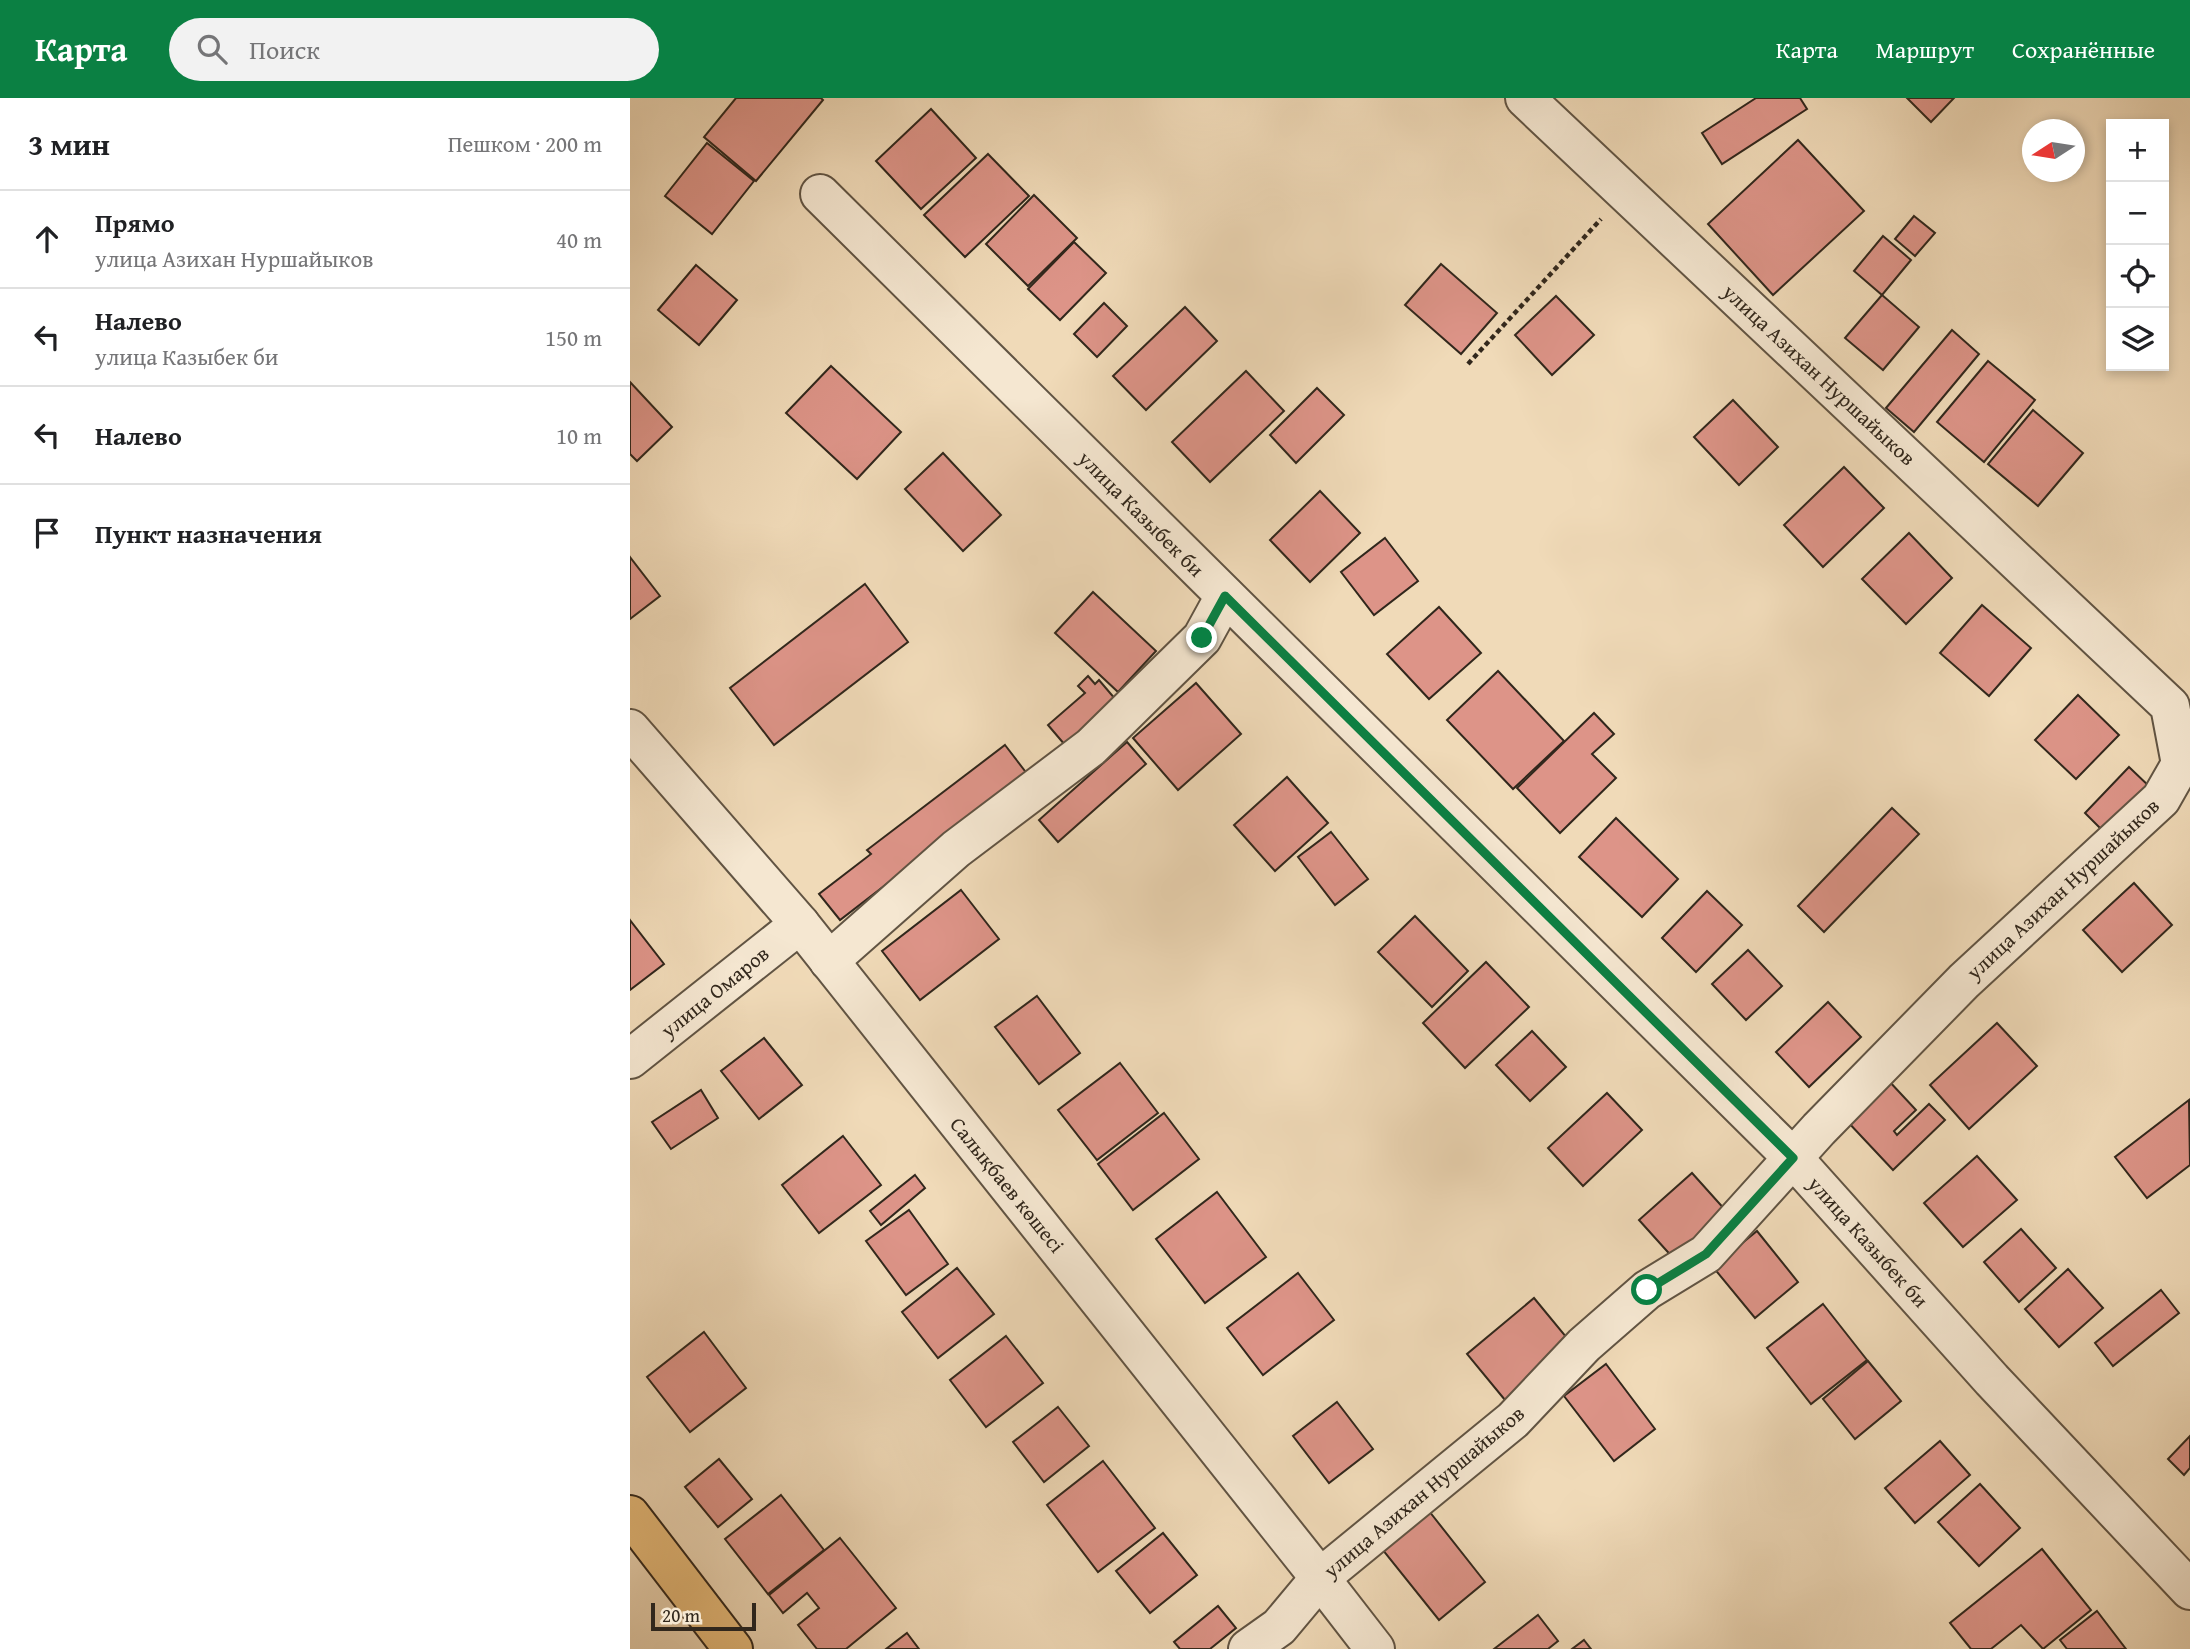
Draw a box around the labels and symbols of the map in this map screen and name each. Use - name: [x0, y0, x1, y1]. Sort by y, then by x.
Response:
- north arrow: [2022, 119, 2085, 182]
- street label: улица Азихан Нуршайыков: [1715, 276, 1923, 473]
- street label: улица Казыбек би: [1070, 443, 1212, 584]
- route end: [1186, 622, 1217, 653]
- street label: улица Азихан Нуршайыков: [1958, 791, 2166, 987]
- street label: улица Омаров: [653, 938, 775, 1046]
- street label: Салықбаев көшесі: [943, 1110, 1072, 1259]
- street label: улица Казыбек би: [1800, 1168, 1936, 1314]
- route start: [1631, 1274, 1662, 1305]
- street label: улица Азихан Нуршайыков: [1316, 1398, 1531, 1586]
- scale bar: [651, 1600, 756, 1632]

